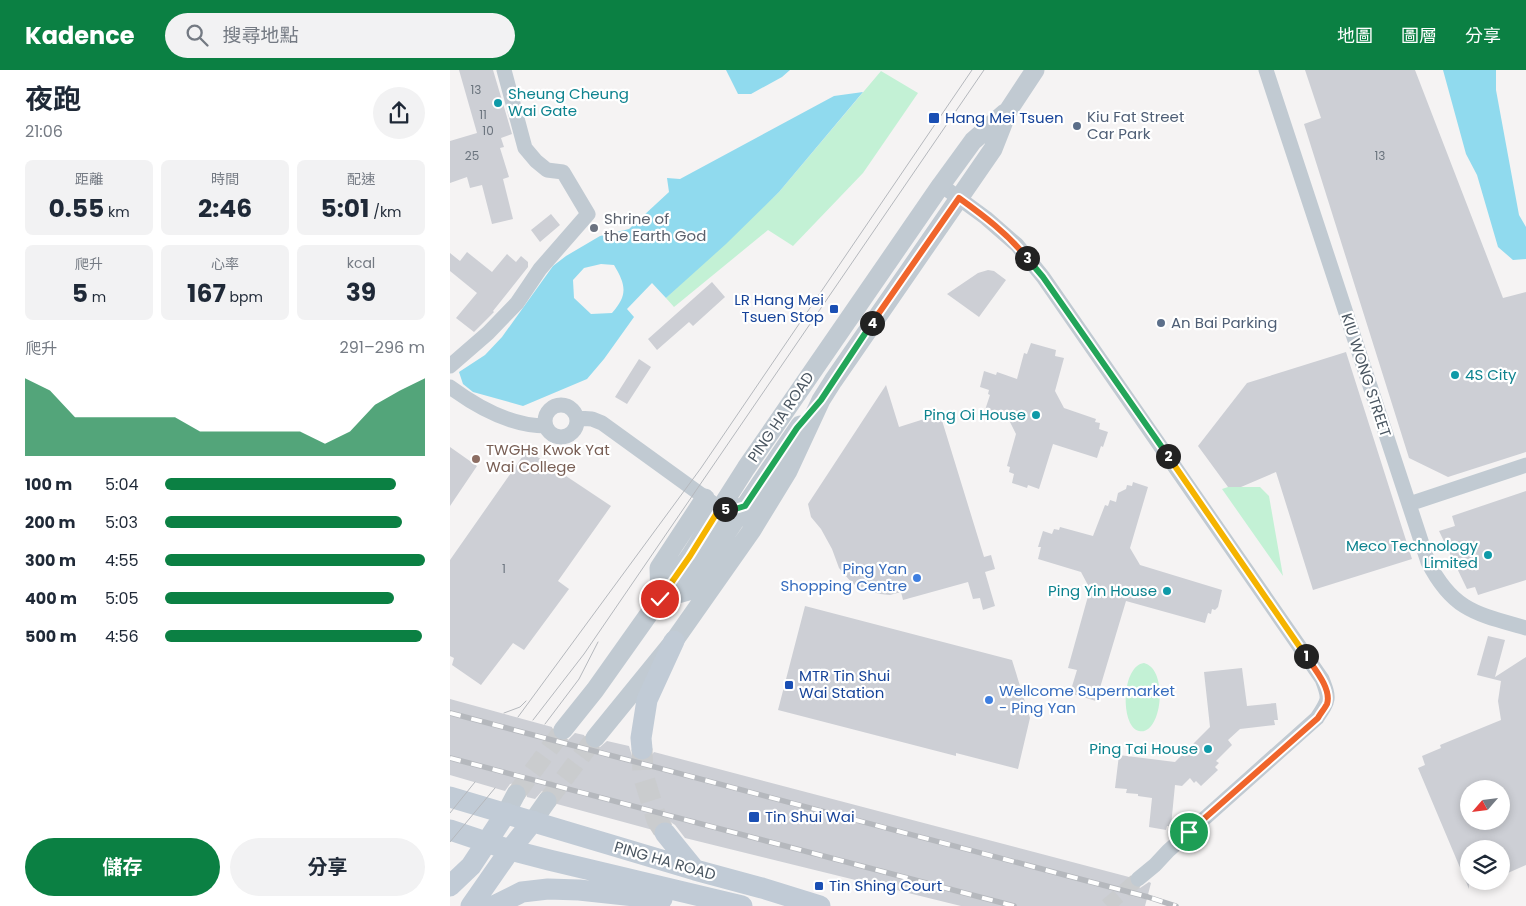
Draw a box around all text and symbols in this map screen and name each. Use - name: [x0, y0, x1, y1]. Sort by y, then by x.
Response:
- search box: [165, 13, 515, 58]
- text: Kadence: [25, 19, 135, 52]
- icon: search: [183, 21, 211, 49]
- text: 搜尋地點: [223, 22, 299, 49]
- text: 地圖: [1337, 23, 1373, 48]
- text: 圖層: [1401, 23, 1437, 48]
- text: 分享: [1465, 23, 1501, 48]
- text: 夜跑: [25, 80, 81, 119]
- house number: 13: [471, 81, 481, 98]
- place label: Sheung Cheung Wai Gate: [508, 83, 629, 121]
- button: share: [373, 87, 425, 139]
- marker: Sheung Cheung Wai Gate: [492, 97, 504, 109]
- house number: 11: [479, 106, 487, 123]
- place label: Kiu Fat Street Car Park: [1087, 106, 1184, 144]
- place label: Hang Mei Tsuen: [945, 107, 1064, 128]
- marker: Hang Mei Tsuen: [927, 111, 941, 125]
- text: 21:06: [25, 120, 63, 143]
- marker: Kiu Fat Street Car Park: [1071, 120, 1083, 132]
- house number: 10: [482, 122, 494, 139]
- house number: 25: [465, 147, 479, 164]
- house number: 13: [1375, 147, 1385, 164]
- text: 距離: [75, 169, 103, 189]
- text: 時間: [211, 169, 239, 189]
- text: 配速: [347, 169, 375, 189]
- text: 0.55: [48, 191, 104, 226]
- text: 2:46: [198, 191, 252, 226]
- text: 5:01: [320, 191, 370, 226]
- text: km: [104, 202, 130, 222]
- text: /km: [370, 202, 402, 222]
- place label: Shrine of the Earth God: [604, 208, 706, 246]
- marker: Shrine of the Earth God: [588, 222, 600, 234]
- pin: 3: [1014, 246, 1040, 270]
- text: 3: [1023, 248, 1032, 268]
- text: kcal: [347, 253, 375, 273]
- text: 爬升: [75, 254, 103, 274]
- text: 心率: [211, 254, 239, 274]
- text: 39: [346, 275, 376, 310]
- text: 5: [72, 276, 88, 311]
- text: 167: [187, 276, 226, 311]
- text: m: [88, 287, 106, 307]
- text: bpm: [226, 287, 263, 307]
- place label: LR Hang Mei Tsuen Stop: [734, 289, 824, 327]
- marker: LR Hang Mei Tsuen Stop: [828, 303, 840, 315]
- pin: 4: [860, 310, 884, 336]
- street label: KIU WONG STREET: [1337, 310, 1396, 439]
- place label: An Bai Parking: [1171, 312, 1277, 333]
- text: 4: [868, 313, 877, 333]
- marker: An Bai Parking: [1155, 317, 1167, 329]
- text: 291–296 m: [340, 336, 425, 359]
- text: 爬升: [25, 337, 57, 360]
- place label: 4S City: [1465, 364, 1517, 385]
- street label: PING HA ROAD: [743, 367, 819, 466]
- marker: 4S City: [1449, 369, 1461, 381]
- place label: Ping Oi House: [924, 404, 1026, 425]
- marker: Ping Oi House: [1030, 409, 1042, 421]
- place label: TWGHs Kwok Yat Wai College: [486, 439, 610, 477]
- pin: 2: [1156, 444, 1180, 468]
- text: 2: [1165, 446, 1173, 466]
- marker: TWGHs Kwok Yat Wai College: [470, 453, 482, 465]
- text: 100 m: [25, 473, 72, 496]
- text: 5:04: [105, 473, 139, 496]
- pin: 5: [712, 496, 738, 522]
- text: 5: [721, 499, 730, 519]
- text: 200 m: [25, 511, 75, 534]
- text: 5:03: [105, 511, 138, 534]
- place label: Meco Technology Limited: [1346, 535, 1479, 573]
- text: 300 m: [25, 549, 76, 572]
- text: 4:55: [105, 549, 139, 572]
- marker: Meco Technology Limited: [1482, 549, 1494, 561]
- place label: Ping Yan Shopping Centre: [780, 558, 907, 596]
- house number: 1: [502, 560, 506, 577]
- marker: Ping Yan Shopping Centre: [911, 572, 923, 584]
- pin: [639, 578, 681, 620]
- place label: Ping Yin House: [1048, 580, 1157, 601]
- icon: check: [646, 585, 674, 613]
- marker: Ping Yin House: [1161, 585, 1173, 597]
- text: 400 m: [25, 587, 77, 610]
- text: 5:05: [105, 587, 139, 610]
- text: 500 m: [25, 625, 77, 648]
- text: 4:56: [105, 625, 139, 648]
- pin: 1: [1294, 644, 1318, 668]
- text: 1: [1304, 646, 1309, 666]
- place label: MTR Tin Shui Wai Station: [799, 665, 890, 703]
- marker: MTR Tin Shui Wai Station: [783, 679, 795, 691]
- place label: Wellcome Supermarket - Ping Yan: [999, 680, 1175, 718]
- marker: Wellcome Supermarket - Ping Yan: [983, 694, 995, 706]
- place label: Ping Tai House: [1089, 738, 1198, 759]
- marker: Ping Tai House: [1202, 743, 1214, 755]
- north arrow: [1460, 780, 1510, 830]
- map controls: [1460, 780, 1510, 890]
- place label: Tin Shui Wai: [765, 806, 855, 827]
- marker: Tin Shui Wai: [747, 810, 761, 824]
- pin: [1168, 811, 1210, 853]
- icon: arrive: [1175, 818, 1203, 846]
- street label: PING HA ROAD: [612, 836, 718, 885]
- button: 儲存: [25, 838, 220, 896]
- button: 分享: [230, 838, 425, 896]
- button: layers: [1460, 840, 1510, 890]
- place label: Tin Shing Court: [829, 875, 942, 896]
- marker: Tin Shing Court: [813, 880, 825, 892]

